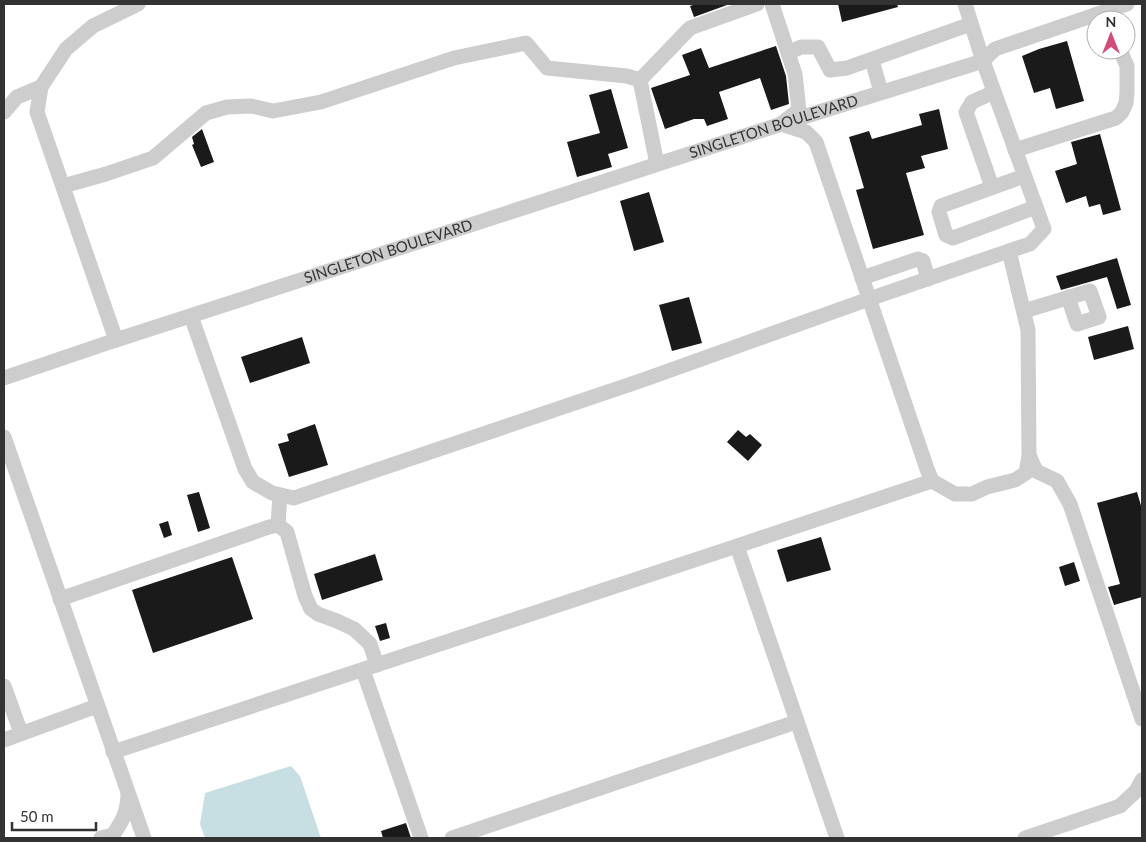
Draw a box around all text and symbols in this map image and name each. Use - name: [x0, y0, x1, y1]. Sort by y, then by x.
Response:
- north arrow: [1086, 10, 1136, 60]
- text: N: [1106, 13, 1116, 30]
- street label: SINGLETON BOULEVARD: [687, 90, 860, 161]
- street label: SINGLETON BOULEVARD: [301, 215, 475, 286]
- scale bar: [12, 800, 96, 832]
- text: 50 m: [20, 807, 54, 825]

